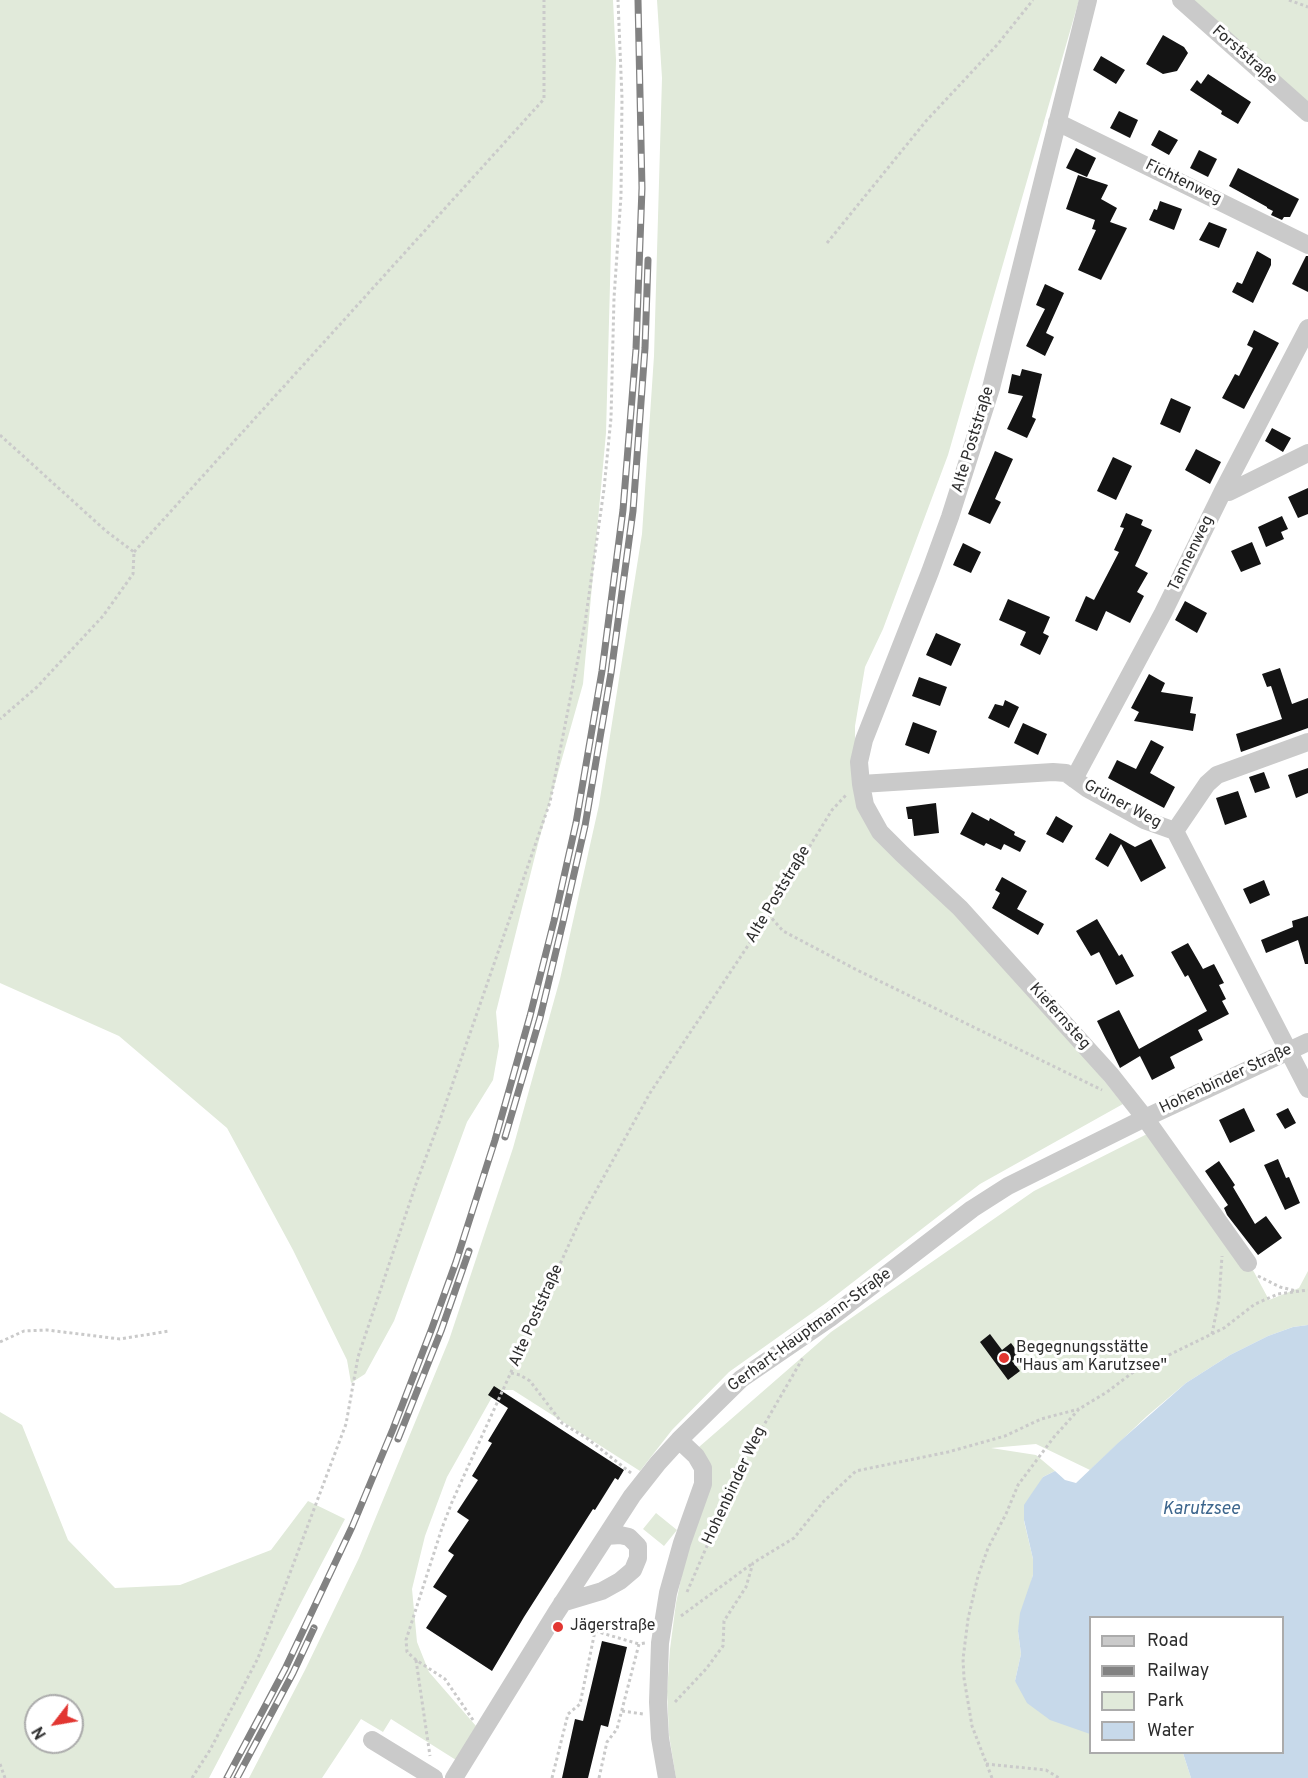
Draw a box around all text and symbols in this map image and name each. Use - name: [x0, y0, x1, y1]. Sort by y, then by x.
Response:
- street label: Forststraße: [1207, 22, 1281, 90]
- street label: Fichtenweg: [1142, 156, 1224, 210]
- street label: Alte Poststraße: [949, 385, 999, 495]
- street label: Tannenweg: [1165, 513, 1219, 595]
- street label: Grüner Weg: [1080, 777, 1164, 833]
- street label: Alte Poststraße: [742, 843, 816, 947]
- street label: Kiefernsteg: [1024, 980, 1094, 1054]
- street label: Hohenbinder Straße: [1157, 1041, 1295, 1119]
- street label: Alte Poststraße: [506, 1262, 568, 1370]
- street label: Gerhart-Hauptmann-Straße: [724, 1265, 896, 1397]
- place label: Begegnungsstätte "Haus am Karutzsee": [1016, 1339, 1167, 1377]
- marker: Begegnungsstätte "Haus am Karutzsee": [997, 1351, 1011, 1365]
- street label: Hohenbinder Weg: [699, 1424, 771, 1548]
- water label: Karutzsee: [1162, 1499, 1240, 1521]
- legend: [1089, 1616, 1284, 1754]
- place label: Jägerstraße: [570, 1617, 655, 1637]
- marker: Jägerstraße: [551, 1620, 565, 1634]
- text: Road: [1147, 1630, 1189, 1653]
- text: Railway: [1147, 1660, 1209, 1683]
- text: Park: [1147, 1690, 1184, 1713]
- north arrow: [24, 1694, 84, 1754]
- text: Water: [1147, 1720, 1194, 1743]
- text: N: [29, 1722, 52, 1742]

